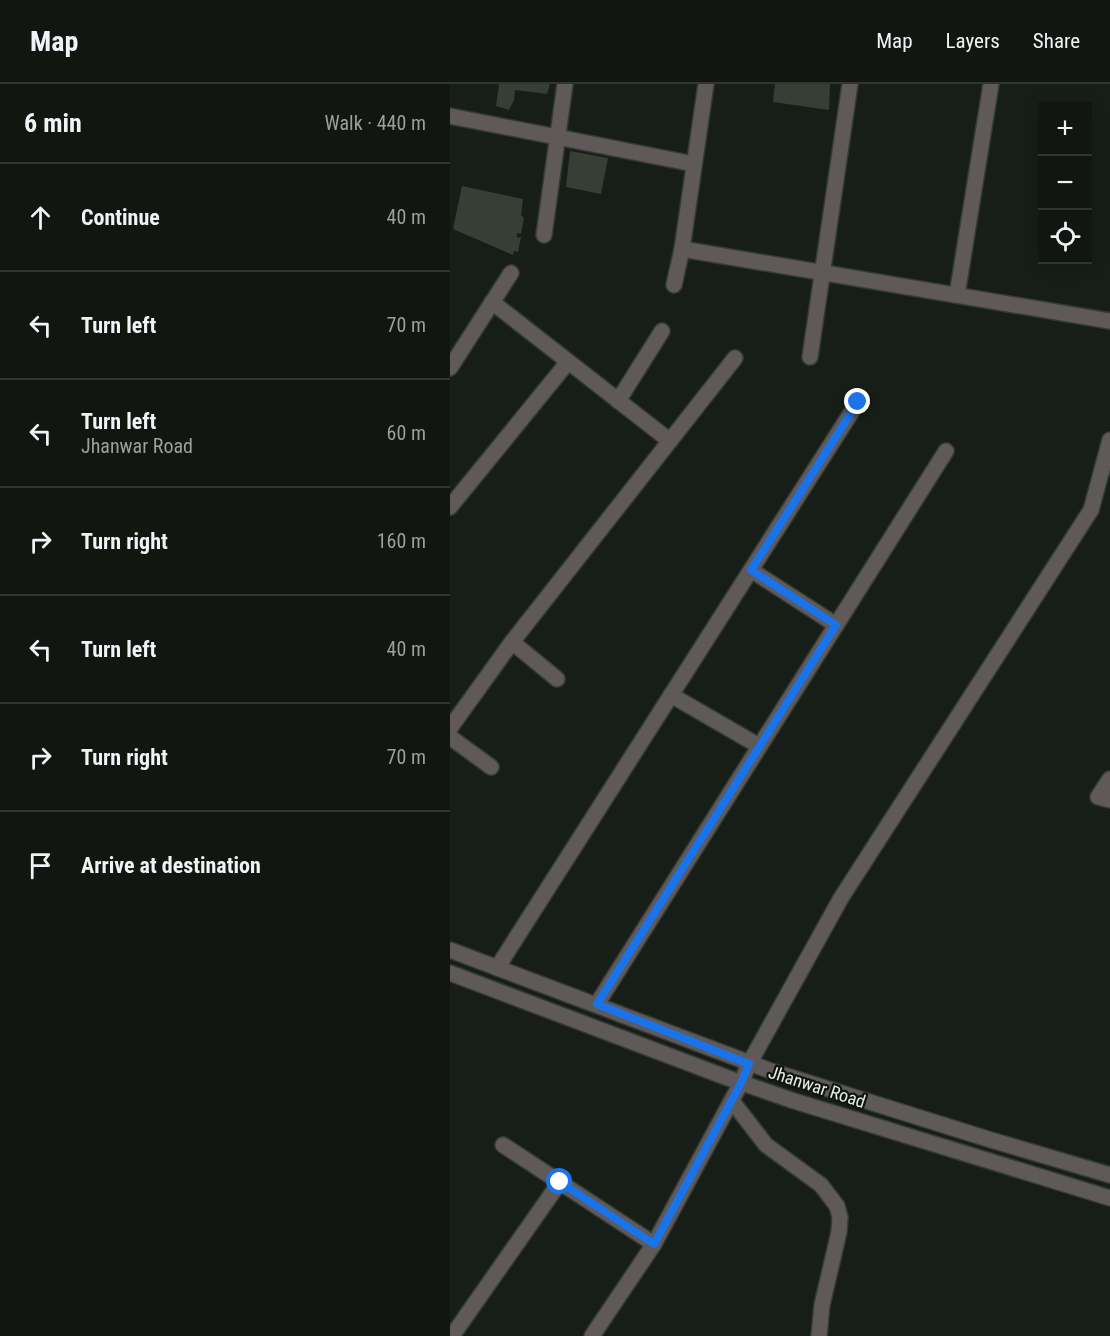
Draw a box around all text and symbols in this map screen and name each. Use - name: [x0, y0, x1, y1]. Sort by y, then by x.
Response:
- text: Map: [30, 25, 78, 58]
- text: Map: [876, 29, 913, 53]
- text: Layers: [946, 29, 1000, 53]
- text: Share: [1033, 29, 1080, 53]
- map controls: [1038, 102, 1092, 264]
- button: +: [1038, 102, 1092, 156]
- text: 6 min: [24, 108, 82, 138]
- text: Walk · 440 m: [325, 111, 426, 135]
- button: −: [1038, 156, 1092, 210]
- icon: ahead: [24, 201, 57, 234]
- text: Continue: [81, 205, 160, 230]
- text: 40 m: [387, 205, 426, 229]
- button: locate: [1038, 210, 1092, 264]
- icon: left: [24, 309, 57, 342]
- text: Turn left: [81, 313, 156, 338]
- text: 70 m: [387, 313, 426, 337]
- route end: [844, 388, 870, 414]
- text: Turn left: [81, 409, 156, 434]
- icon: left: [24, 417, 57, 450]
- text: 60 m: [387, 421, 426, 445]
- text: Jhanwar Road: [81, 434, 193, 458]
- icon: right: [24, 525, 57, 558]
- text: Turn right: [81, 529, 168, 554]
- text: 160 m: [377, 529, 426, 553]
- icon: left: [24, 633, 57, 666]
- text: Turn left: [81, 637, 156, 662]
- text: 40 m: [387, 637, 426, 661]
- icon: right: [24, 741, 57, 774]
- text: Turn right: [81, 745, 168, 770]
- text: 70 m: [387, 745, 426, 769]
- icon: arrive: [24, 849, 57, 882]
- text: Arrive at destination: [81, 853, 261, 878]
- street label: Jhanwar Road: [766, 1061, 868, 1112]
- route start: [546, 1168, 572, 1194]

